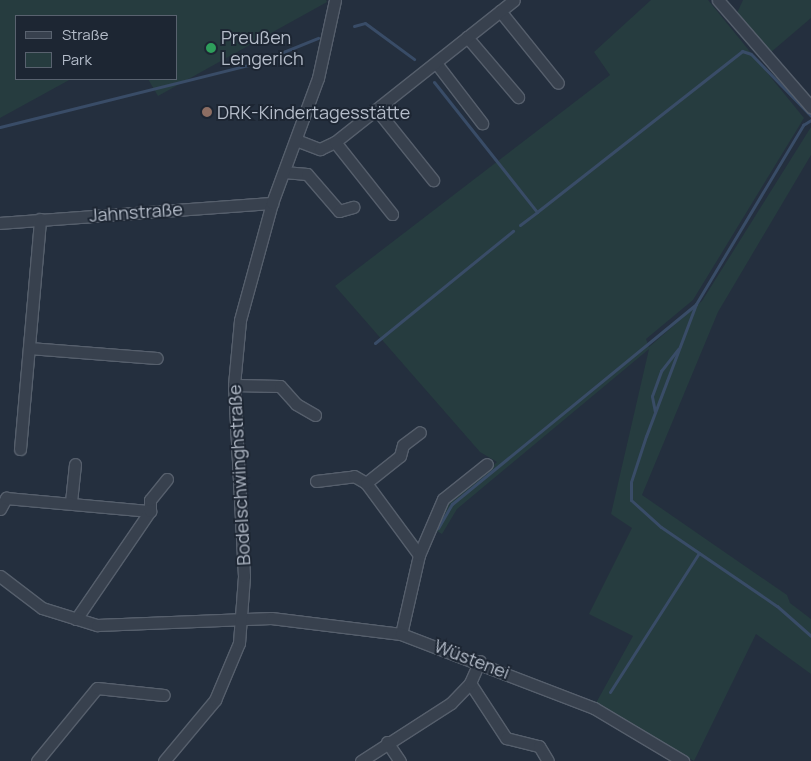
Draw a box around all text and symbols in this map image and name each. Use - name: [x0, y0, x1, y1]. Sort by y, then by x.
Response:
- legend: [15, 15, 178, 80]
- text: Straße: [62, 24, 108, 45]
- place label: Preußen Lengerich: [221, 27, 304, 70]
- marker: Preußen Lengerich: [205, 42, 217, 54]
- text: Park: [62, 49, 92, 70]
- place label: DRK-Kindertagesstätte: [217, 101, 410, 123]
- marker: DRK-Kindertagesstätte: [201, 106, 213, 118]
- street label: Jahnstraße: [88, 198, 184, 226]
- street label: Bodelschwinghstraße: [223, 384, 255, 566]
- street label: Wüstenei: [431, 635, 513, 683]

